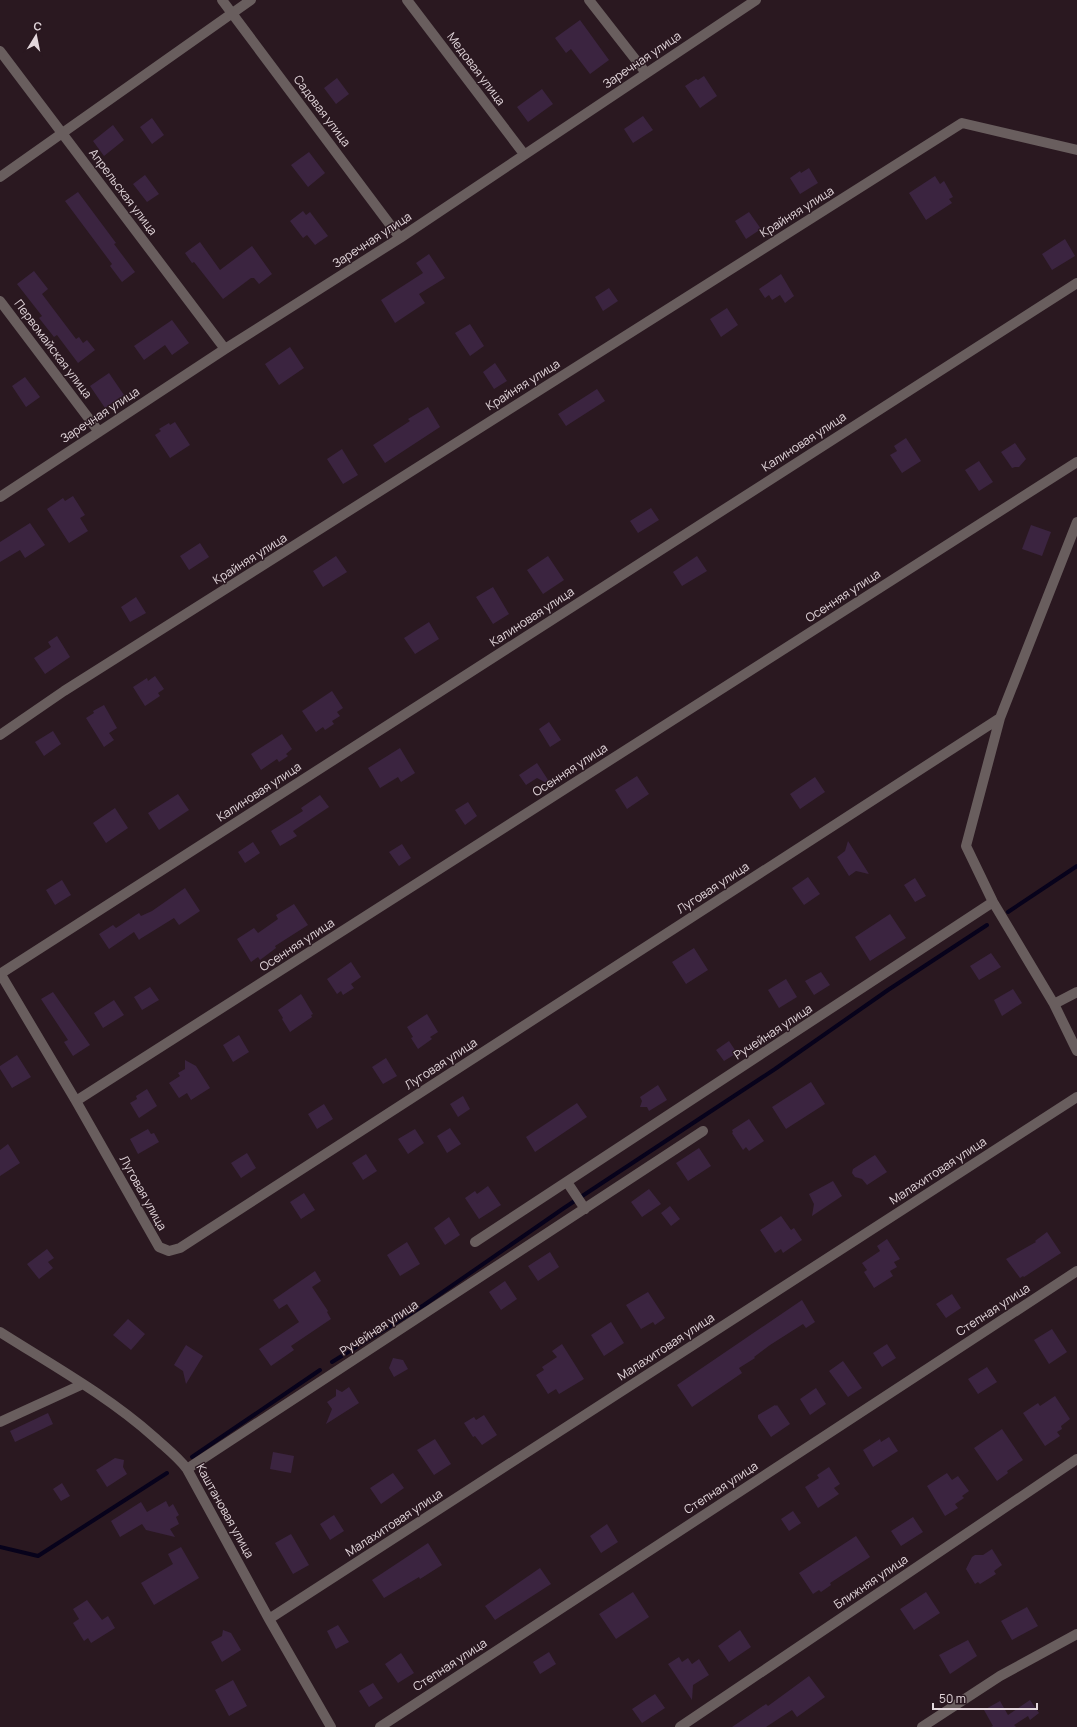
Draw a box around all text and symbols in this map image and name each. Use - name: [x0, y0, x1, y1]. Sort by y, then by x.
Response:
- north arrow: [16, 16, 56, 56]
- text: С: [33, 18, 43, 34]
- street label: Заречная улица: [599, 27, 684, 92]
- street label: Медовая улица: [443, 29, 509, 109]
- street label: Садовая улица: [290, 71, 355, 150]
- street label: Апрельская улица: [85, 145, 162, 238]
- street label: Крайняя улица: [756, 182, 837, 241]
- street label: Заречная улица: [329, 208, 415, 272]
- street label: Первомайская улица: [11, 296, 96, 402]
- street label: Крайняя улица: [482, 355, 563, 414]
- street label: Заречная улица: [57, 383, 143, 447]
- street label: Калиновая улица: [758, 408, 849, 475]
- street label: Крайняя улица: [209, 529, 290, 588]
- street label: Осенняя улица: [802, 565, 883, 626]
- street label: Калиновая улица: [486, 583, 577, 650]
- street label: Осенняя улица: [529, 739, 610, 800]
- street label: Калиновая улица: [213, 758, 304, 825]
- street label: Луговая улица: [673, 858, 752, 917]
- street label: Осенняя улица: [256, 914, 337, 975]
- street label: Ручейная улица: [730, 1000, 815, 1063]
- street label: Луговая улица: [401, 1034, 480, 1093]
- street label: Малахитовая улица: [886, 1133, 990, 1208]
- street label: Луговая улица: [116, 1152, 171, 1233]
- street label: Степная улица: [952, 1279, 1033, 1340]
- street label: Ручейная улица: [336, 1296, 421, 1359]
- street label: Малахитовая улица: [614, 1309, 718, 1384]
- street label: Степная улица: [680, 1457, 761, 1518]
- street label: Каштановая улица: [192, 1460, 258, 1561]
- street label: Малахитовая улица: [342, 1485, 446, 1560]
- street label: Ближняя улица: [830, 1550, 911, 1613]
- street label: Степная улица: [409, 1634, 490, 1695]
- scale bar: [933, 1685, 1037, 1711]
- text: 50 m: [939, 1690, 966, 1707]

